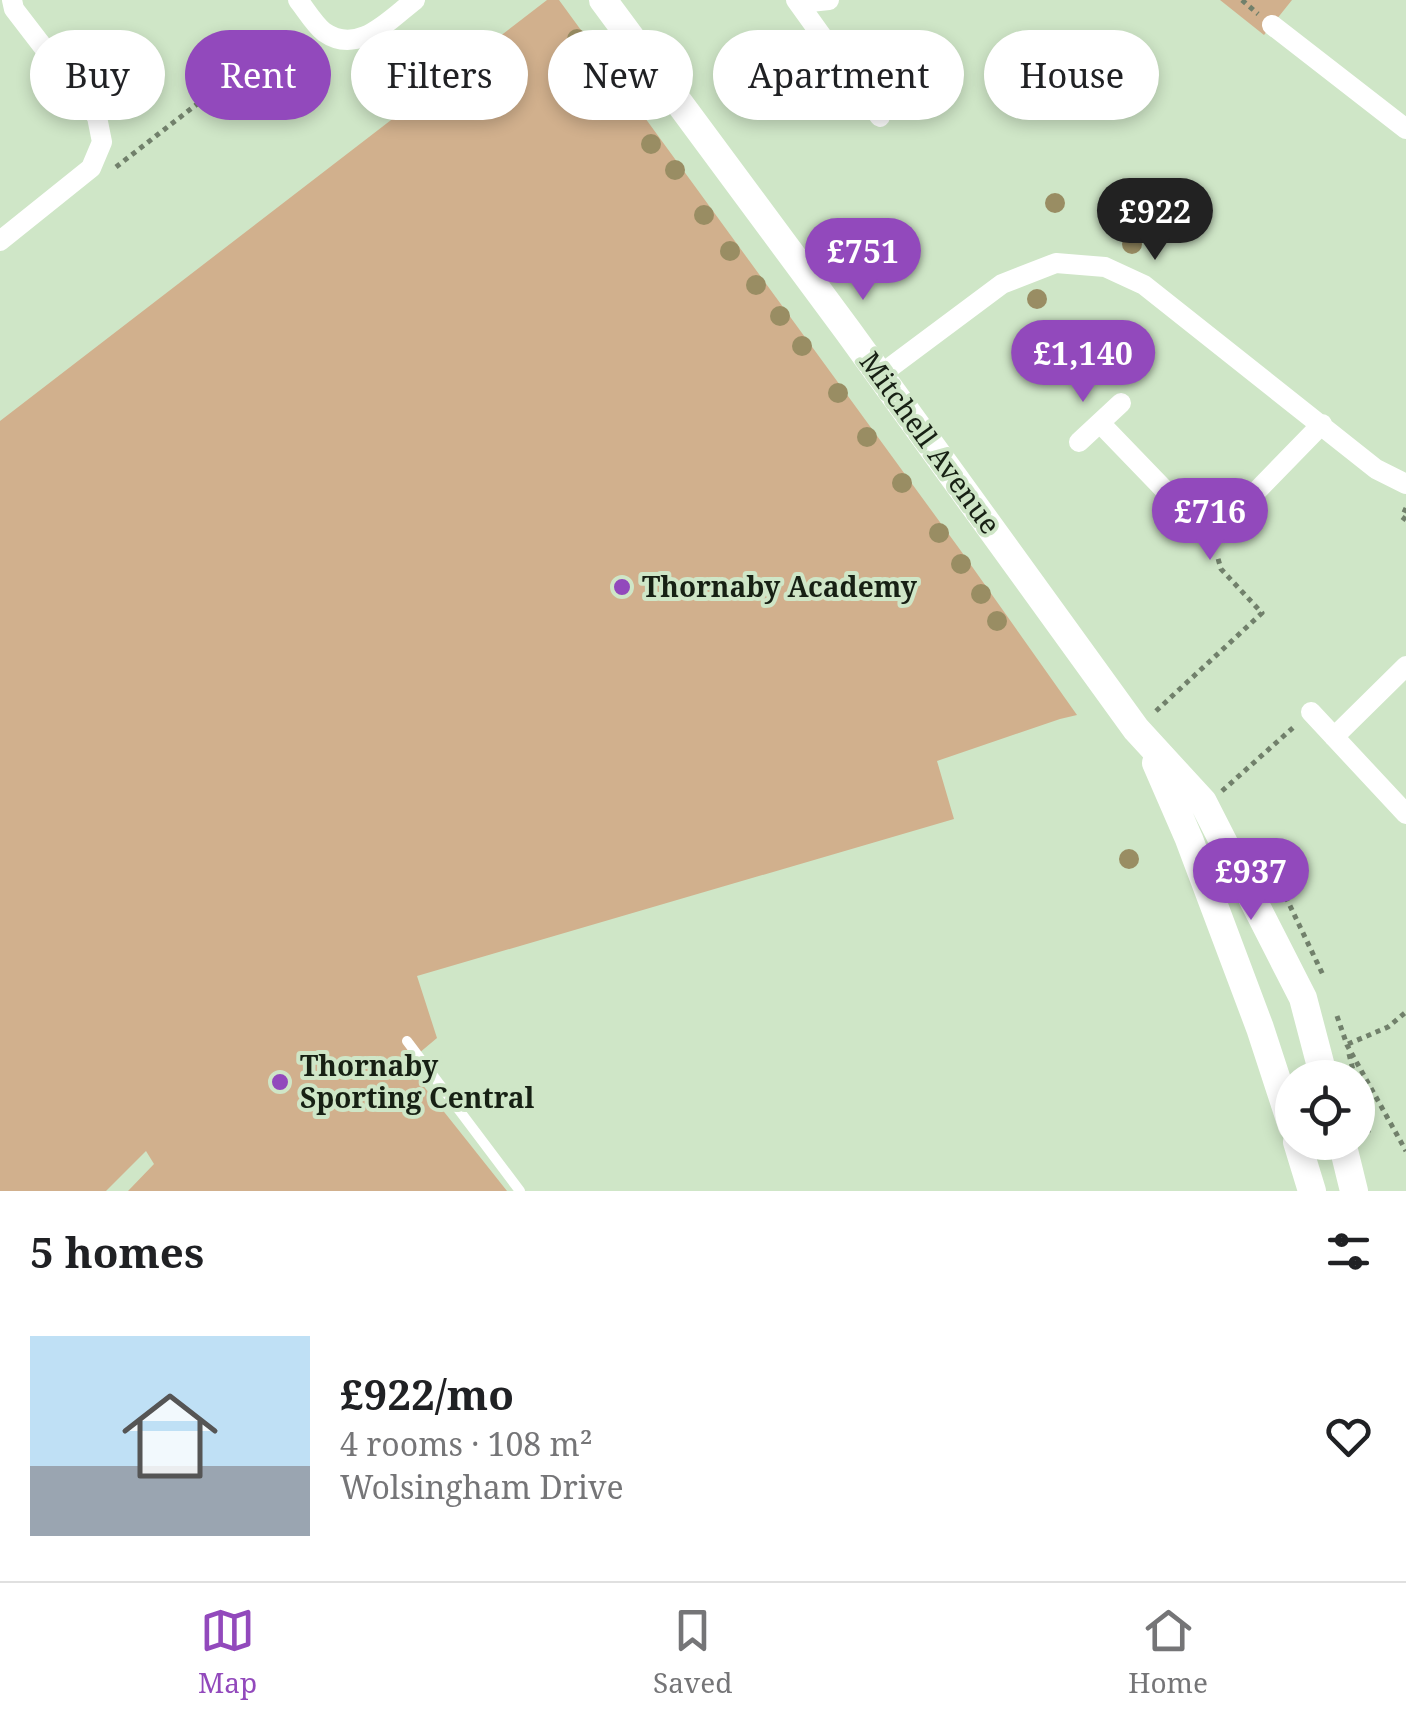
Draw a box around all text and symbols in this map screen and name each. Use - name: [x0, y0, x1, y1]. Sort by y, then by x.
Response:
- chip: Buy: [30, 30, 165, 120]
- chip: Rent: [185, 30, 331, 120]
- chip: Filters: [351, 30, 528, 120]
- chip: New: [548, 30, 693, 120]
- chip: Apartment: [713, 30, 964, 120]
- chip: House: [984, 30, 1159, 120]
- pin: £922: [1096, 178, 1214, 263]
- text: £922: [1119, 189, 1191, 232]
- pin: £751: [804, 218, 922, 303]
- text: £751: [827, 229, 899, 272]
- pin: £1,140: [1002, 320, 1164, 405]
- text: £1,140: [1033, 331, 1133, 374]
- street label: Mitchell Avenue: [852, 344, 1010, 541]
- pin: £716: [1151, 478, 1269, 563]
- text: £716: [1174, 489, 1246, 532]
- place label: Thornaby Academy: [642, 567, 918, 605]
- marker: Thornaby Academy: [611, 576, 633, 598]
- pin: £937: [1192, 838, 1310, 923]
- text: £937: [1215, 849, 1287, 892]
- place label: Thornaby Sporting Central: [300, 1046, 535, 1116]
- map controls: [1275, 1060, 1375, 1160]
- button: locate: [1275, 1060, 1375, 1160]
- marker: Thornaby Sporting Central: [269, 1071, 291, 1093]
- text: 5 homes: [30, 1223, 204, 1280]
- icon: filters: [1321, 1224, 1376, 1279]
- text: £922/mo: [340, 1365, 514, 1422]
- icon: home: [110, 1376, 230, 1496]
- icon: heart: [1321, 1409, 1376, 1464]
- text: 4 rooms · 108 m²: [340, 1422, 593, 1465]
- text: Wolsingham Drive: [340, 1465, 624, 1508]
- tab: Map: [198, 1603, 257, 1701]
- tab: Saved: [653, 1603, 732, 1701]
- tab: Home: [1128, 1603, 1208, 1701]

